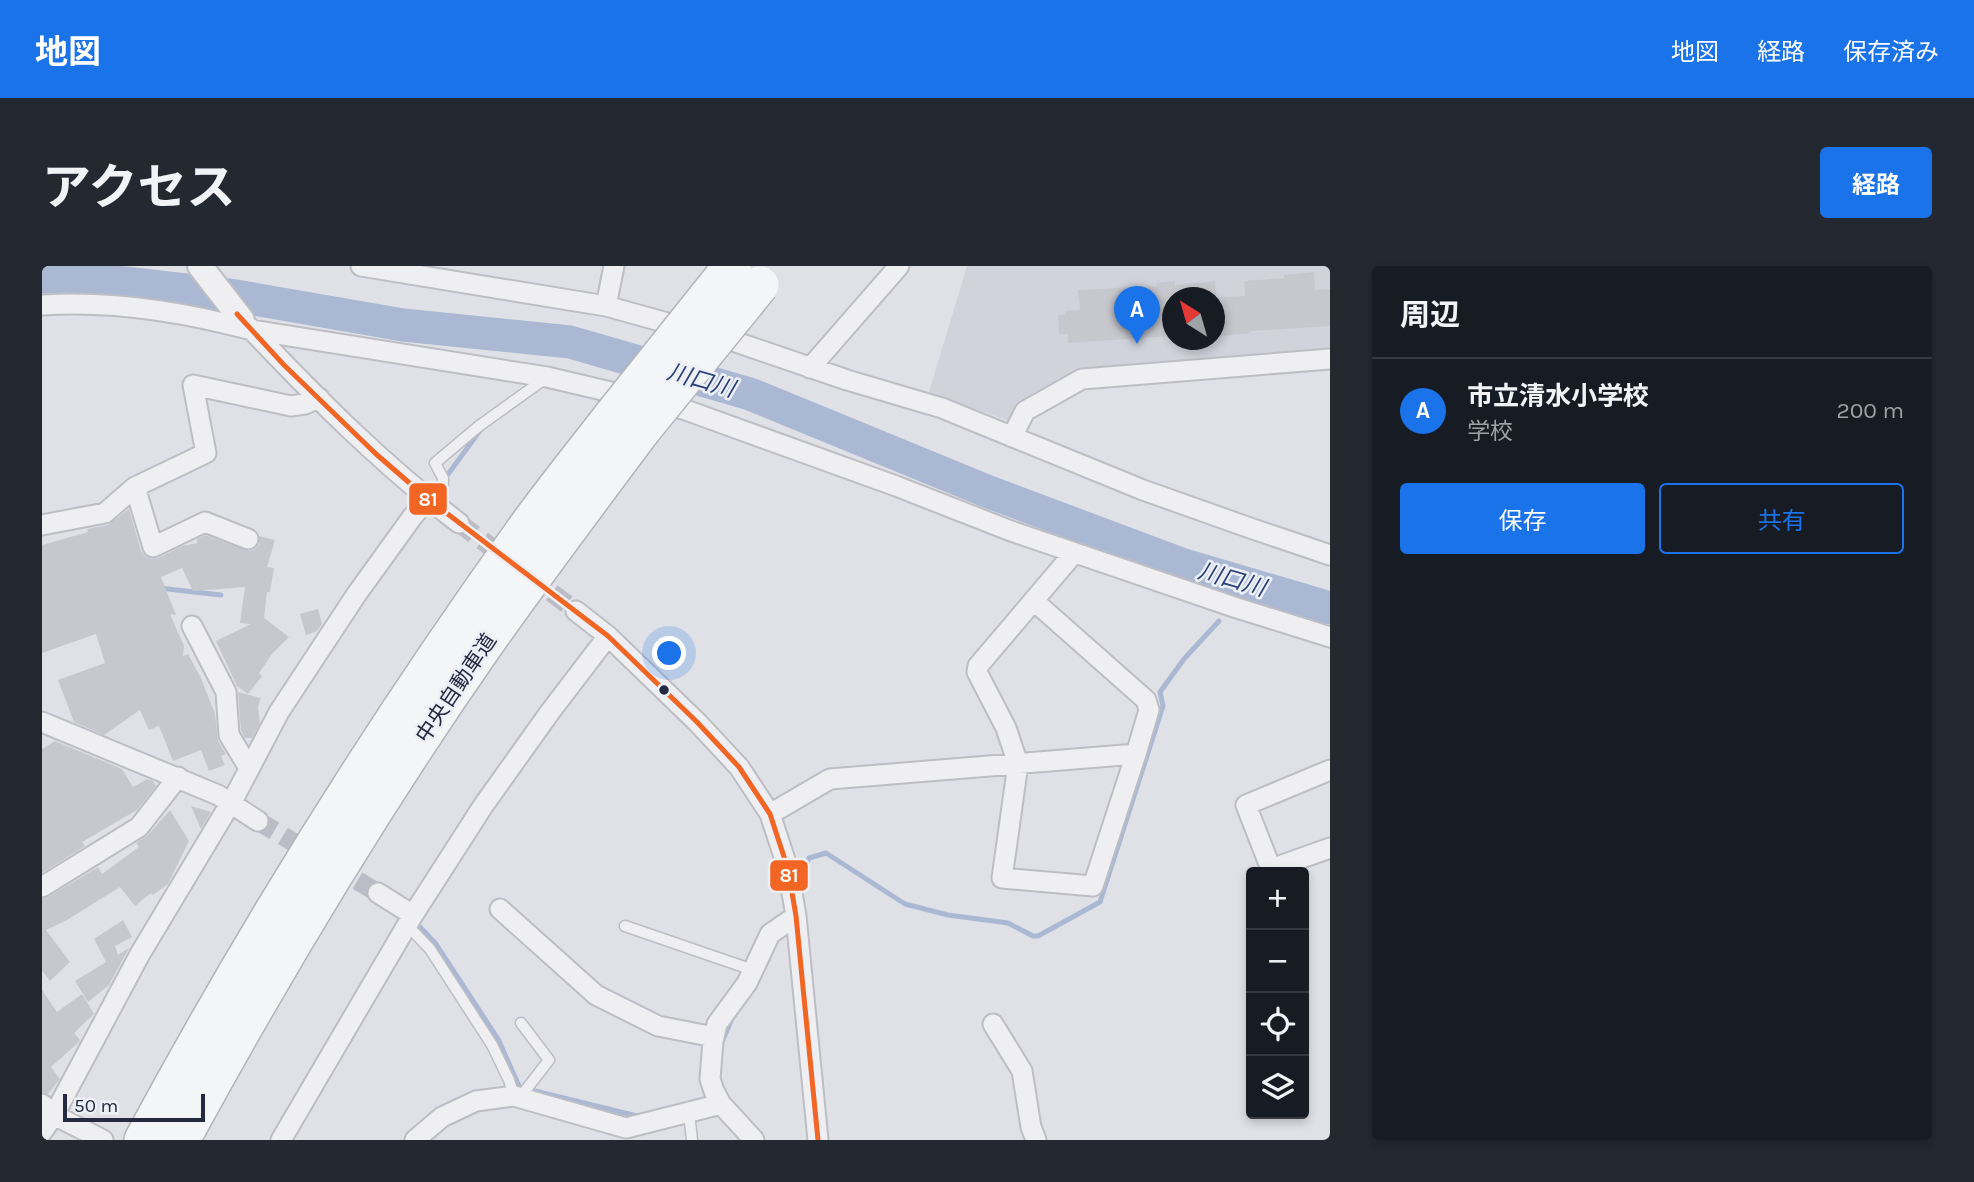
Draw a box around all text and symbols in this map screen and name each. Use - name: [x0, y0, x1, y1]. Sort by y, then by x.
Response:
- text: 地図: [35, 33, 101, 71]
- text: 地図: [1671, 38, 1719, 66]
- text: 経路: [1757, 38, 1805, 66]
- text: 保存済み: [1843, 38, 1939, 66]
- button: 経路: [1820, 147, 1932, 218]
- text: アクセス: [42, 159, 236, 216]
- pin: A: [1114, 286, 1160, 344]
- north arrow: [1162, 287, 1225, 350]
- text: 周辺: [1400, 297, 1460, 333]
- water label: 川口川: [664, 358, 741, 404]
- text: 市立清水小学校: [1467, 381, 1649, 412]
- text: A: [1416, 397, 1430, 424]
- text: 200 m: [1836, 397, 1904, 424]
- text: 学校: [1467, 418, 1513, 445]
- line badge: 81: [408, 482, 448, 516]
- button: 保存: [1400, 483, 1645, 554]
- button: 共有: [1659, 483, 1904, 554]
- text: 81: [418, 489, 438, 511]
- water label: 川口川: [1195, 557, 1272, 603]
- street label: 中央自動車道: [411, 629, 501, 747]
- your location: [652, 636, 686, 670]
- unlabelled marker: [657, 683, 671, 697]
- line badge: 81: [769, 859, 809, 892]
- text: 81: [779, 865, 799, 887]
- map controls: [1246, 867, 1309, 1119]
- button: +: [1246, 867, 1309, 930]
- button: −: [1246, 930, 1309, 993]
- button: locate: [1246, 993, 1309, 1056]
- button: layers: [1246, 1056, 1309, 1119]
- scale bar: [63, 1091, 205, 1123]
- text: 50 m: [74, 1095, 118, 1117]

